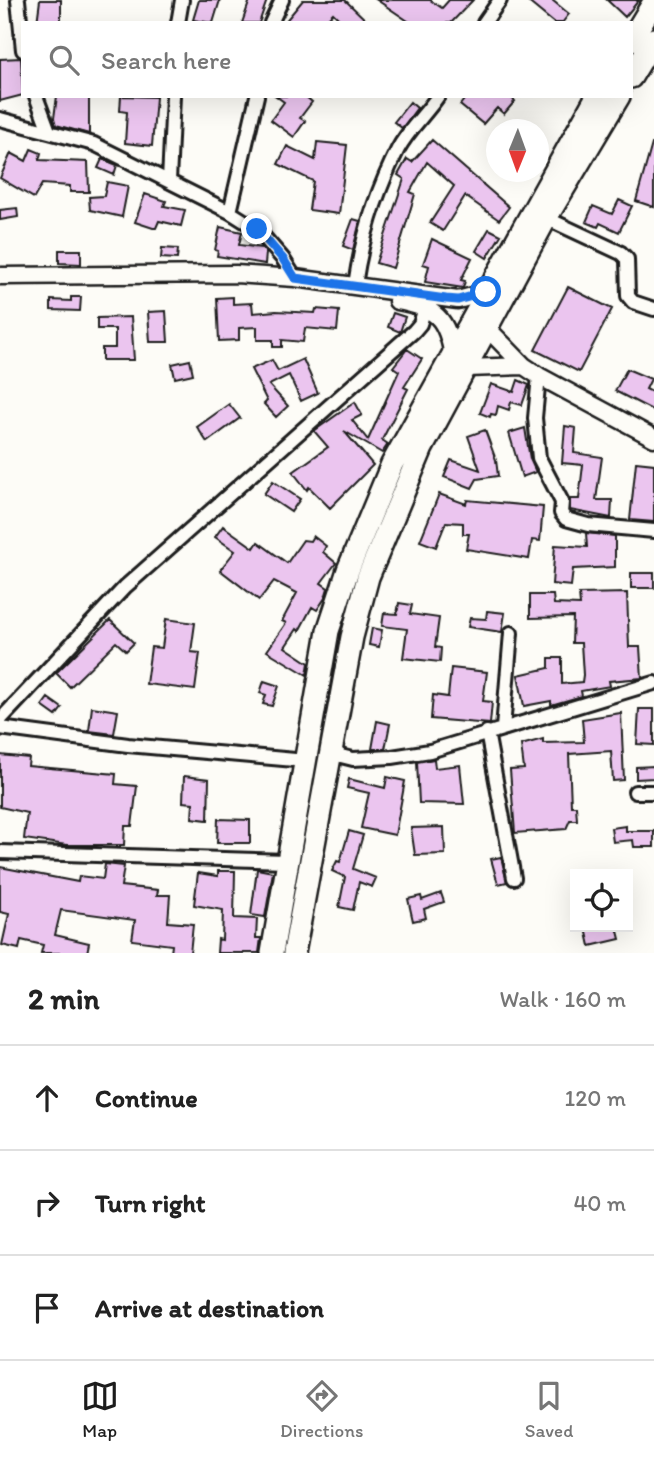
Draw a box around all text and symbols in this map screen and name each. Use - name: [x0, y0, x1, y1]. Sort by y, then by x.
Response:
- search box: [21, 21, 633, 98]
- icon: search: [45, 41, 83, 79]
- text: Search here: [101, 44, 231, 76]
- north arrow: [486, 119, 549, 182]
- route end: [241, 213, 272, 244]
- route start: [470, 276, 501, 307]
- map controls: [570, 869, 633, 932]
- button: locate: [570, 869, 633, 932]
- text: 2 min: [28, 980, 99, 1017]
- text: Walk · 160 m: [500, 985, 626, 1013]
- icon: ahead: [28, 1079, 66, 1117]
- text: Continue: [95, 1082, 198, 1114]
- text: 120 m: [565, 1084, 626, 1112]
- icon: right: [28, 1184, 66, 1222]
- text: Turn right: [95, 1187, 206, 1219]
- text: 40 m: [573, 1189, 626, 1217]
- icon: arrive: [28, 1289, 66, 1327]
- text: Arrive at destination: [95, 1292, 324, 1324]
- tab: Map: [81, 1377, 119, 1442]
- tab: Directions: [280, 1377, 364, 1442]
- tab: Saved: [525, 1377, 573, 1442]

